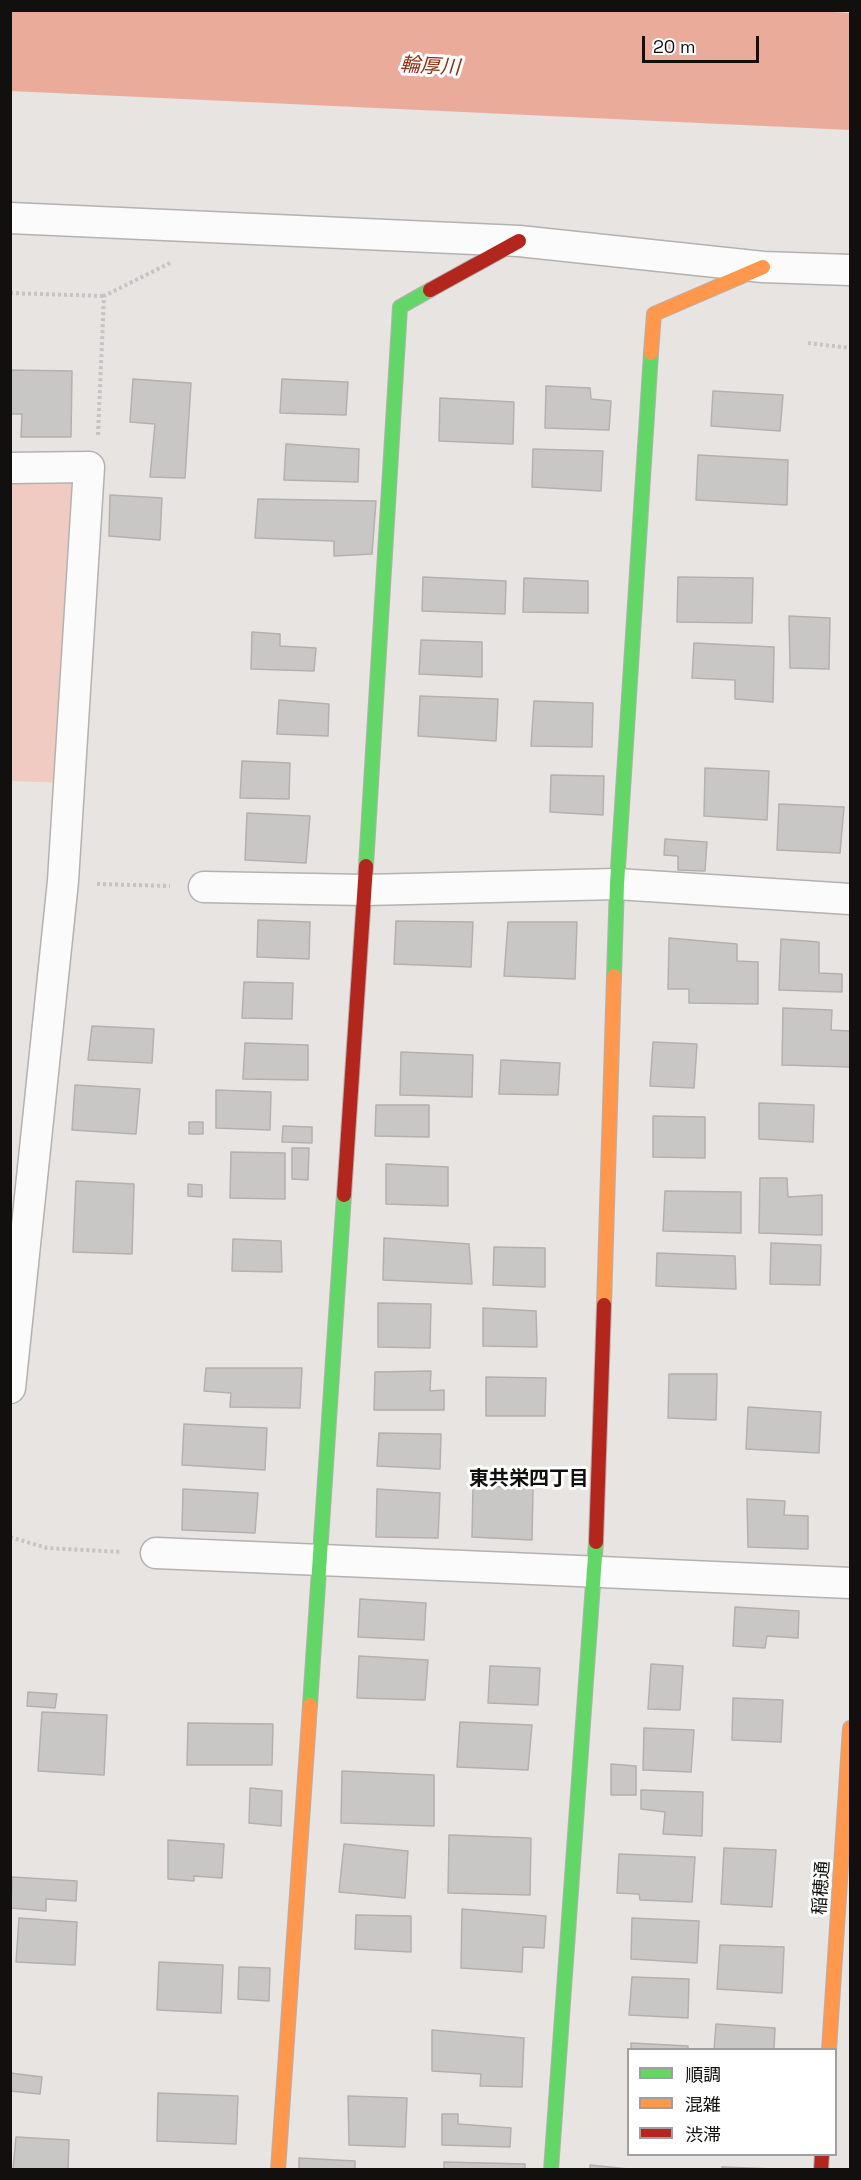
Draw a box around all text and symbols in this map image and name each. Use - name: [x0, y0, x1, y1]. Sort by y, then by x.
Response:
- scale bar: [645, 24, 762, 62]
- text: 20 m: [653, 35, 696, 58]
- water label: 輪厚川: [399, 53, 461, 81]
- district label: 東共栄四丁目: [469, 1468, 589, 1492]
- street label: 稲穂通: [809, 1860, 835, 1916]
- legend: [627, 2048, 837, 2156]
- text: 順調: [685, 2063, 721, 2086]
- text: 混雑: [685, 2093, 721, 2116]
- text: 渋滞: [685, 2123, 721, 2146]

